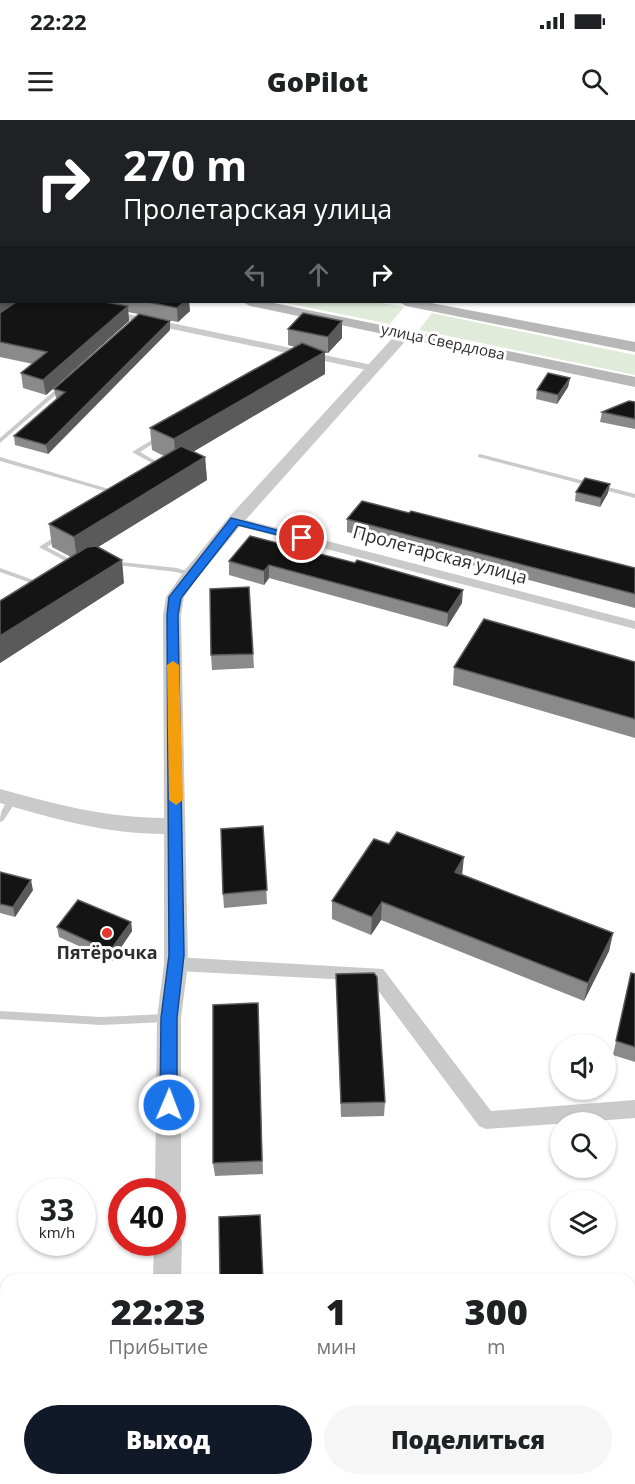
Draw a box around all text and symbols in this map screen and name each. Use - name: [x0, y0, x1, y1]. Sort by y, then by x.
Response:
- text: 22:22: [30, 6, 87, 36]
- text: GoPilot: [267, 63, 368, 100]
- icon: menu: [24, 65, 57, 98]
- icon: search: [578, 65, 611, 98]
- text: 270 m: [123, 136, 247, 193]
- icon: right: [24, 144, 102, 222]
- text: Пролетарская улица: [123, 190, 392, 227]
- icon: left: [239, 258, 272, 291]
- icon: ahead: [302, 258, 335, 291]
- icon: right: [365, 258, 398, 291]
- street label: улица Свердлова: [379, 318, 507, 364]
- pin: [276, 512, 327, 563]
- street label: Пролетарская улица: [350, 519, 530, 589]
- icon: arrive: [285, 521, 318, 554]
- marker: Пятёрочка: [100, 926, 114, 940]
- place label: Пятёрочка: [56, 940, 158, 964]
- map controls: [550, 1034, 616, 1256]
- button: sound: [550, 1034, 616, 1100]
- position arrow: [137, 1073, 201, 1137]
- button: search: [550, 1112, 616, 1178]
- speed limit sign: 40: [108, 1178, 186, 1256]
- text: 33: [40, 1189, 74, 1230]
- button: layers: [550, 1190, 616, 1256]
- text: km/h: [39, 1222, 75, 1242]
- text: 22:23: [111, 1287, 206, 1336]
- text: 1: [326, 1287, 347, 1336]
- text: 300: [465, 1287, 528, 1336]
- text: Прибытие: [108, 1333, 208, 1360]
- text: мин: [316, 1333, 356, 1360]
- text: m: [487, 1333, 505, 1360]
- button: Выход: [24, 1405, 312, 1474]
- button: Поделиться: [324, 1405, 612, 1474]

